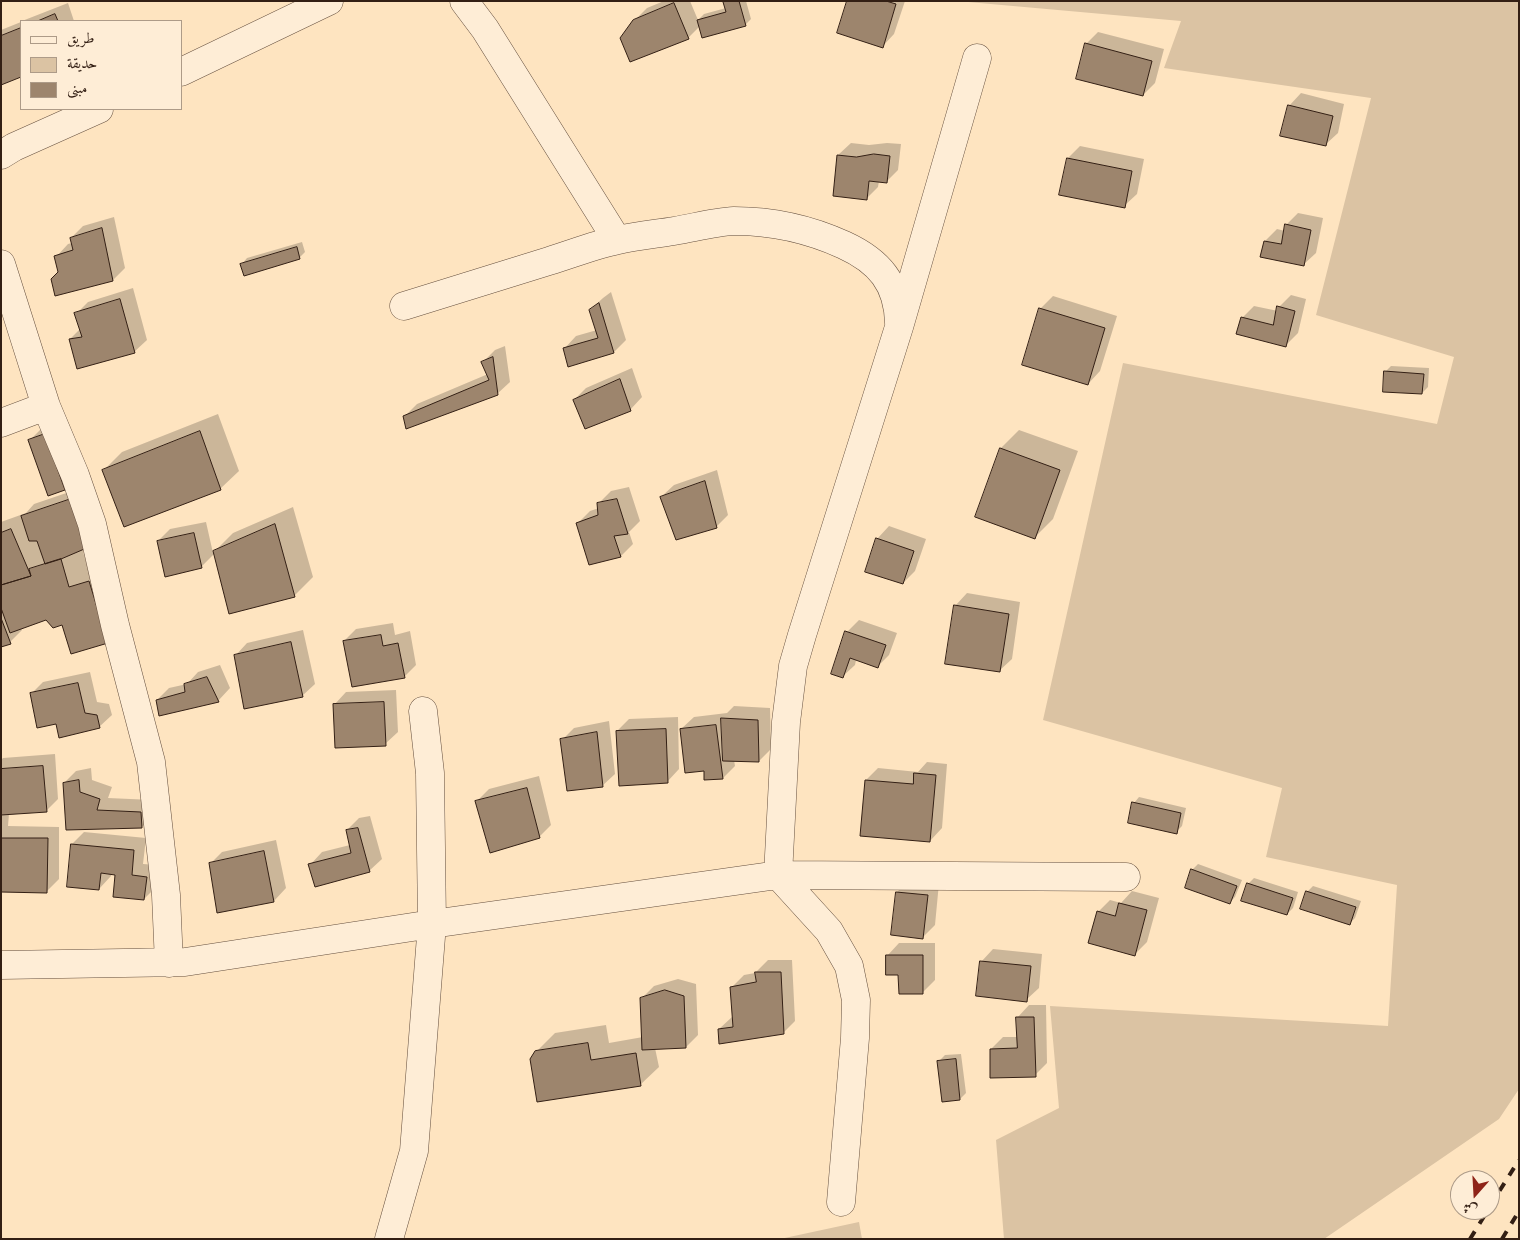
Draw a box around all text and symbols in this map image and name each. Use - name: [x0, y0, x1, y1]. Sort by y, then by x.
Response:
- legend: [20, 20, 182, 110]
- text: طريق: [67, 29, 94, 47]
- text: حديقة: [67, 54, 97, 72]
- text: مبنى: [67, 79, 87, 97]
- north arrow: [1450, 1170, 1500, 1220]
- text: ش: [1461, 1198, 1480, 1219]

